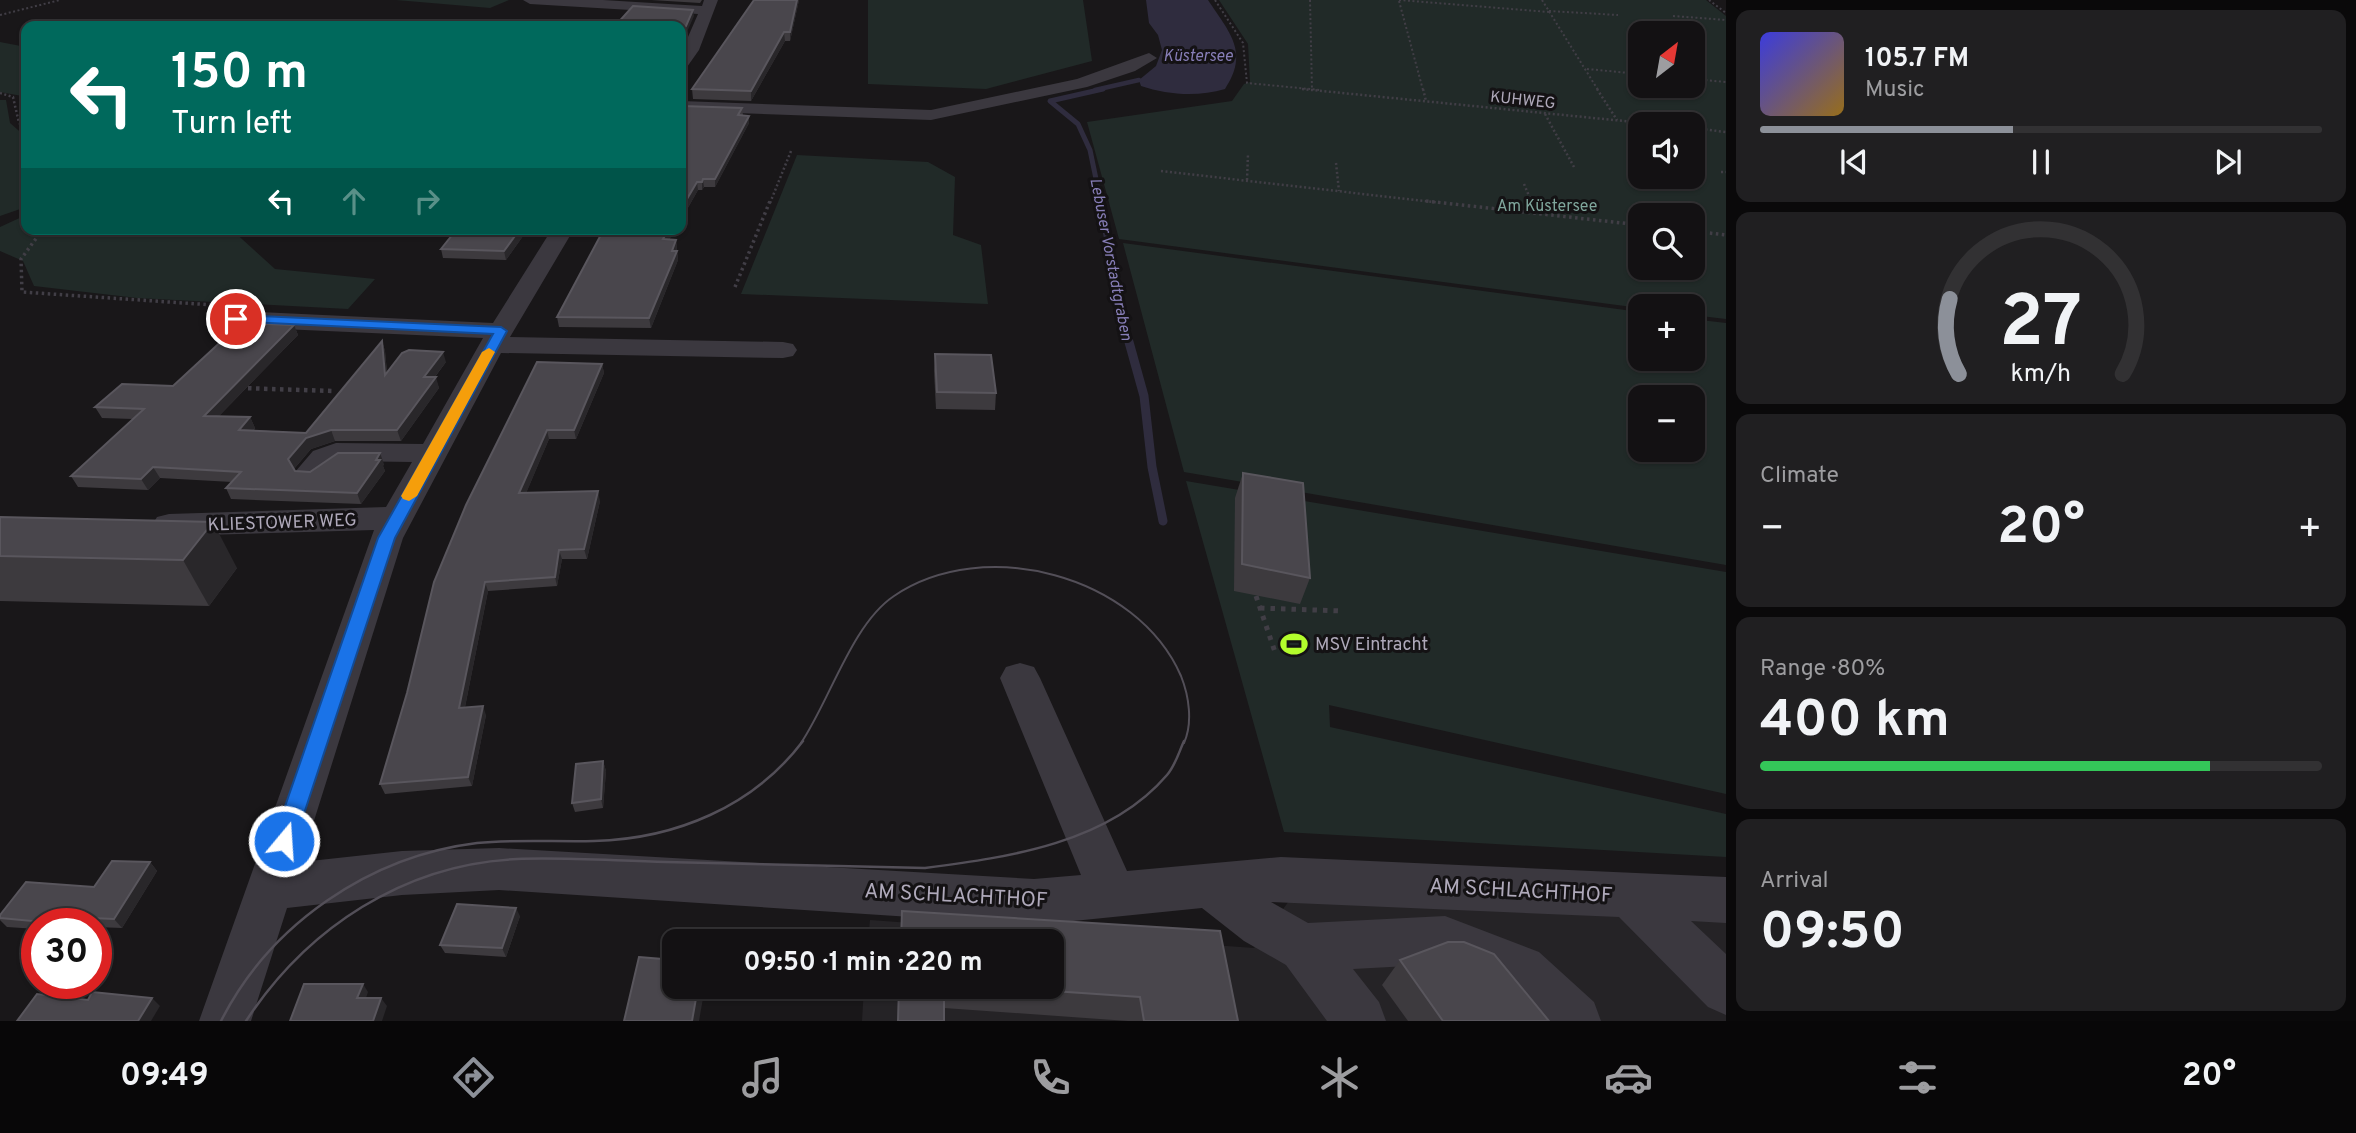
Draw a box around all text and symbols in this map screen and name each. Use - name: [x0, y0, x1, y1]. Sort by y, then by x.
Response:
- north arrow: [1628, 21, 1704, 98]
- map controls: [1628, 21, 1705, 462]
- text: 105.7 FM: [1865, 43, 1969, 76]
- text: 150 m: [171, 44, 308, 106]
- water label: Küstersee: [1163, 47, 1233, 67]
- icon: left: [56, 49, 147, 140]
- text: Music: [1865, 76, 1925, 105]
- street label: KUHWEG: [1489, 88, 1556, 114]
- text: Turn left: [171, 105, 292, 145]
- button: sound: [1628, 112, 1705, 189]
- icon: previous: [1835, 143, 1873, 181]
- icon: pause: [2022, 143, 2060, 181]
- icon: next: [2209, 143, 2247, 181]
- water label: Lebuser Vorstadtgraben: [1084, 176, 1136, 343]
- icon: left: [262, 182, 300, 220]
- icon: ahead: [335, 182, 373, 220]
- icon: right: [408, 182, 446, 220]
- park label: Am Küstersee: [1497, 197, 1597, 217]
- button: search: [1628, 203, 1705, 280]
- text: 27: [2000, 281, 2082, 373]
- pin: [206, 289, 266, 349]
- button: +: [1628, 294, 1705, 371]
- icon: arrive: [217, 300, 255, 338]
- text: km/h: [2011, 359, 2071, 391]
- button: −: [1628, 385, 1705, 462]
- text: Climate: [1760, 462, 1839, 491]
- text: 20°: [1997, 496, 2085, 562]
- text: −: [1760, 506, 1785, 555]
- text: +: [2297, 506, 2322, 555]
- street label: KLIESTOWER WEG: [207, 509, 357, 538]
- sports icon: MSV Eintracht: [1279, 629, 1309, 659]
- place label: MSV Eintracht: [1315, 634, 1428, 657]
- text: Range · 80%: [1760, 655, 1885, 684]
- text: 400 km: [1760, 689, 1950, 755]
- position arrow: [247, 804, 321, 878]
- text: Arrival: [1760, 867, 1829, 896]
- street label: AM SCHLACHTHOF: [1429, 873, 1613, 910]
- street label: AM SCHLACHTHOF: [864, 878, 1048, 915]
- text: 09:50: [1760, 901, 1905, 967]
- speed limit sign: 30: [21, 908, 112, 999]
- text: 09:50 · 1 min · 220 m: [744, 947, 982, 980]
- icon: directions: [449, 1053, 498, 1102]
- icon: music: [738, 1053, 787, 1102]
- icon: phone: [1026, 1053, 1075, 1102]
- icon: climate: [1315, 1053, 1364, 1102]
- icon: car: [1604, 1053, 1653, 1102]
- icon: filters: [1893, 1053, 1942, 1102]
- text: 09:49: [120, 1057, 209, 1097]
- text: 20°: [2182, 1057, 2236, 1097]

